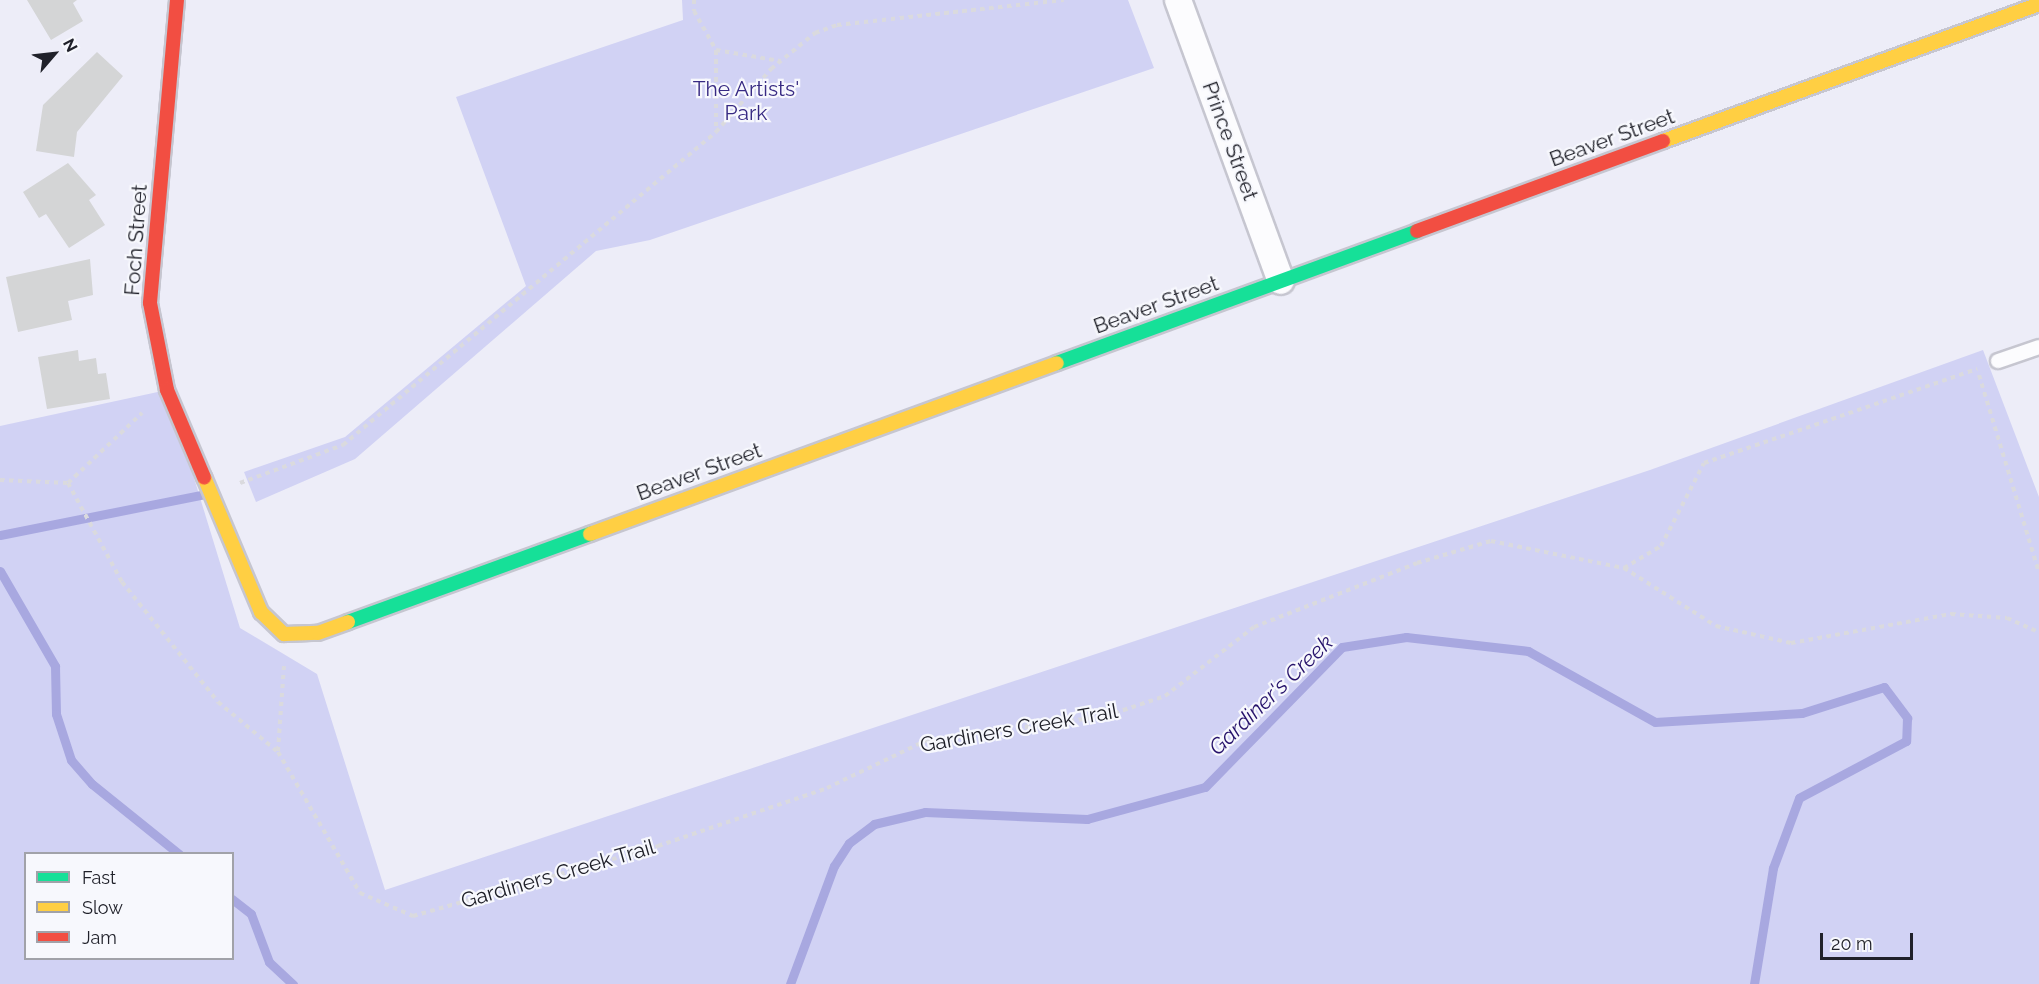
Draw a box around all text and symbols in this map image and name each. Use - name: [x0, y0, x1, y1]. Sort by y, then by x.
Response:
- north arrow: [24, 24, 84, 84]
- text: N: [59, 35, 82, 55]
- park label: The Artists' Park: [692, 76, 800, 126]
- street label: Prince Street: [1197, 78, 1263, 204]
- street label: Beaver Street: [1546, 104, 1678, 172]
- street label: Foch Street: [120, 183, 152, 297]
- street label: Beaver Street: [1090, 271, 1222, 339]
- street label: Beaver Street: [633, 438, 765, 506]
- water label: Gardiner's Creek: [1204, 629, 1338, 761]
- street label: Gardiners Creek Trail: [918, 698, 1120, 758]
- street label: Gardiners Creek Trail: [458, 834, 658, 914]
- legend: [24, 852, 234, 960]
- text: Fast: [82, 867, 116, 888]
- text: Slow: [82, 897, 123, 918]
- scale bar: [1823, 921, 1916, 959]
- text: Jam: [82, 927, 117, 948]
- text: 20 m: [1831, 933, 1873, 954]

